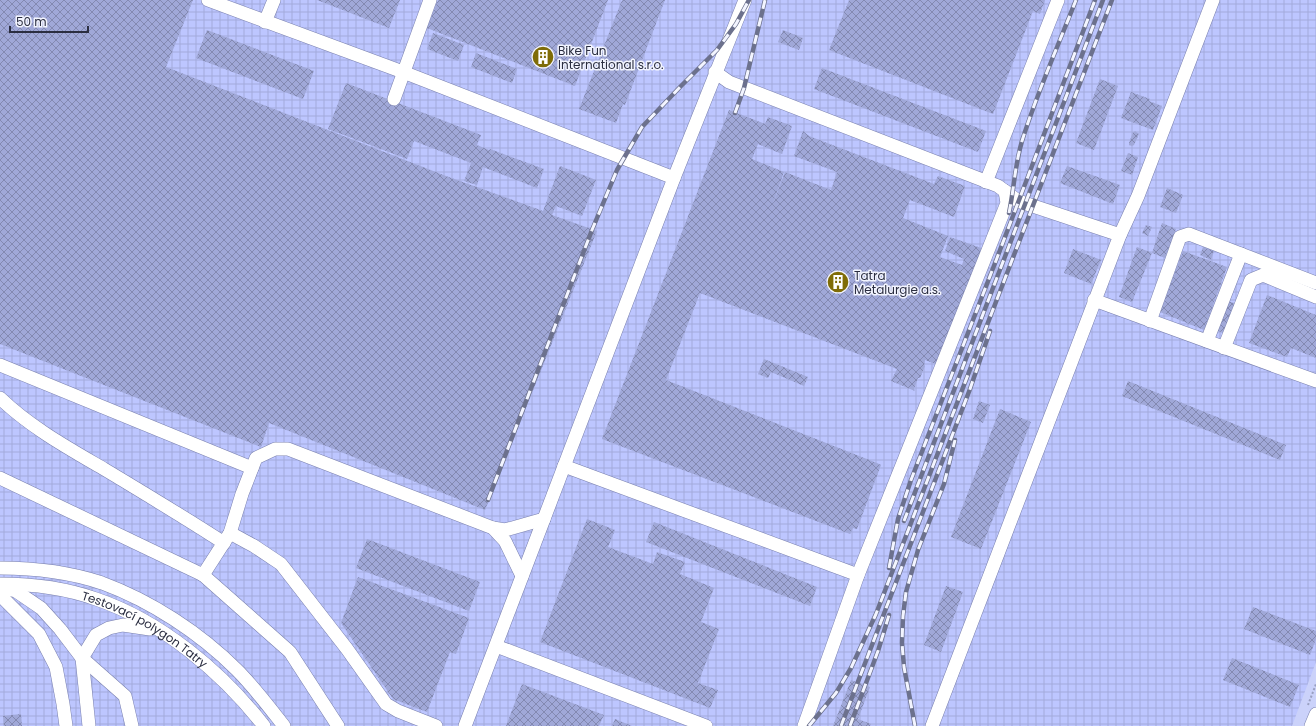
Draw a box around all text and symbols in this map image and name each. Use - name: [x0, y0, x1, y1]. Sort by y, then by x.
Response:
- scale bar: [10, 8, 88, 34]
- text: 50 m: [16, 13, 47, 30]
- place label: Bike Fun International s.r.o.: [558, 42, 664, 73]
- building icon: Bike Fun International s.r.o.: [530, 44, 556, 70]
- place label: Tatra Metalurgie a.s.: [854, 267, 941, 298]
- building icon: Tatra Metalurgie a.s.: [825, 269, 851, 295]
- street label: Testovací polygon Tatry: [80, 586, 212, 671]

